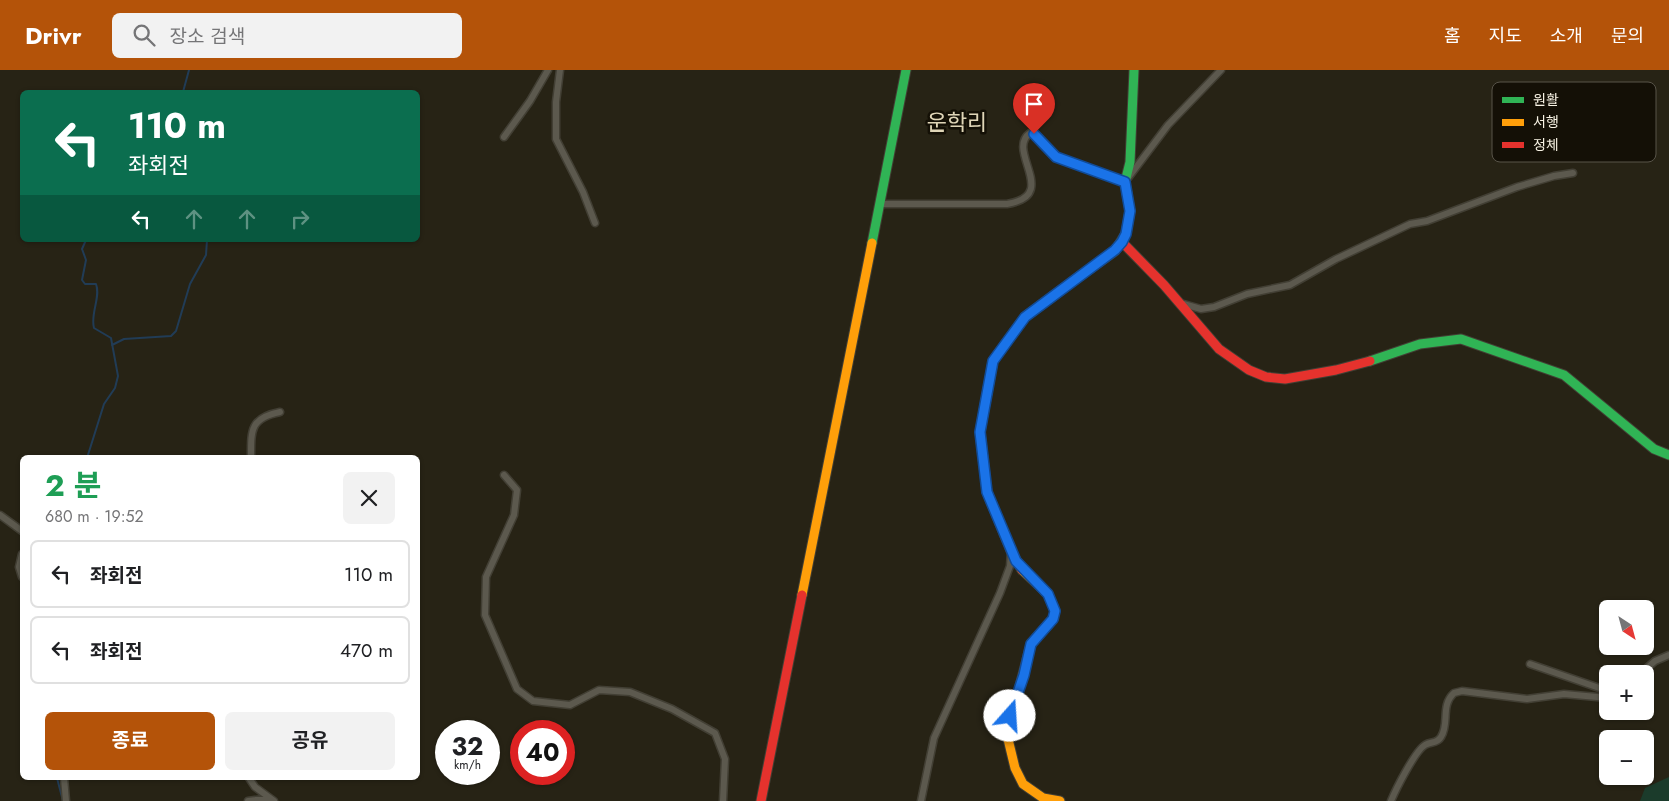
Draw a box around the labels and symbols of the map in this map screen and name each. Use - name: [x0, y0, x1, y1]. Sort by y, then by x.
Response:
- legend: [1492, 82, 1656, 162]
- pin: [1013, 83, 1055, 134]
- text: 원활: [1533, 90, 1559, 110]
- district label: 운학리: [927, 106, 987, 138]
- text: 서행: [1533, 112, 1559, 132]
- text: 정체: [1533, 135, 1559, 155]
- north arrow: [1599, 600, 1654, 655]
- position arrow: [983, 689, 1035, 741]
- speed limit sign: 40: [510, 720, 575, 785]

